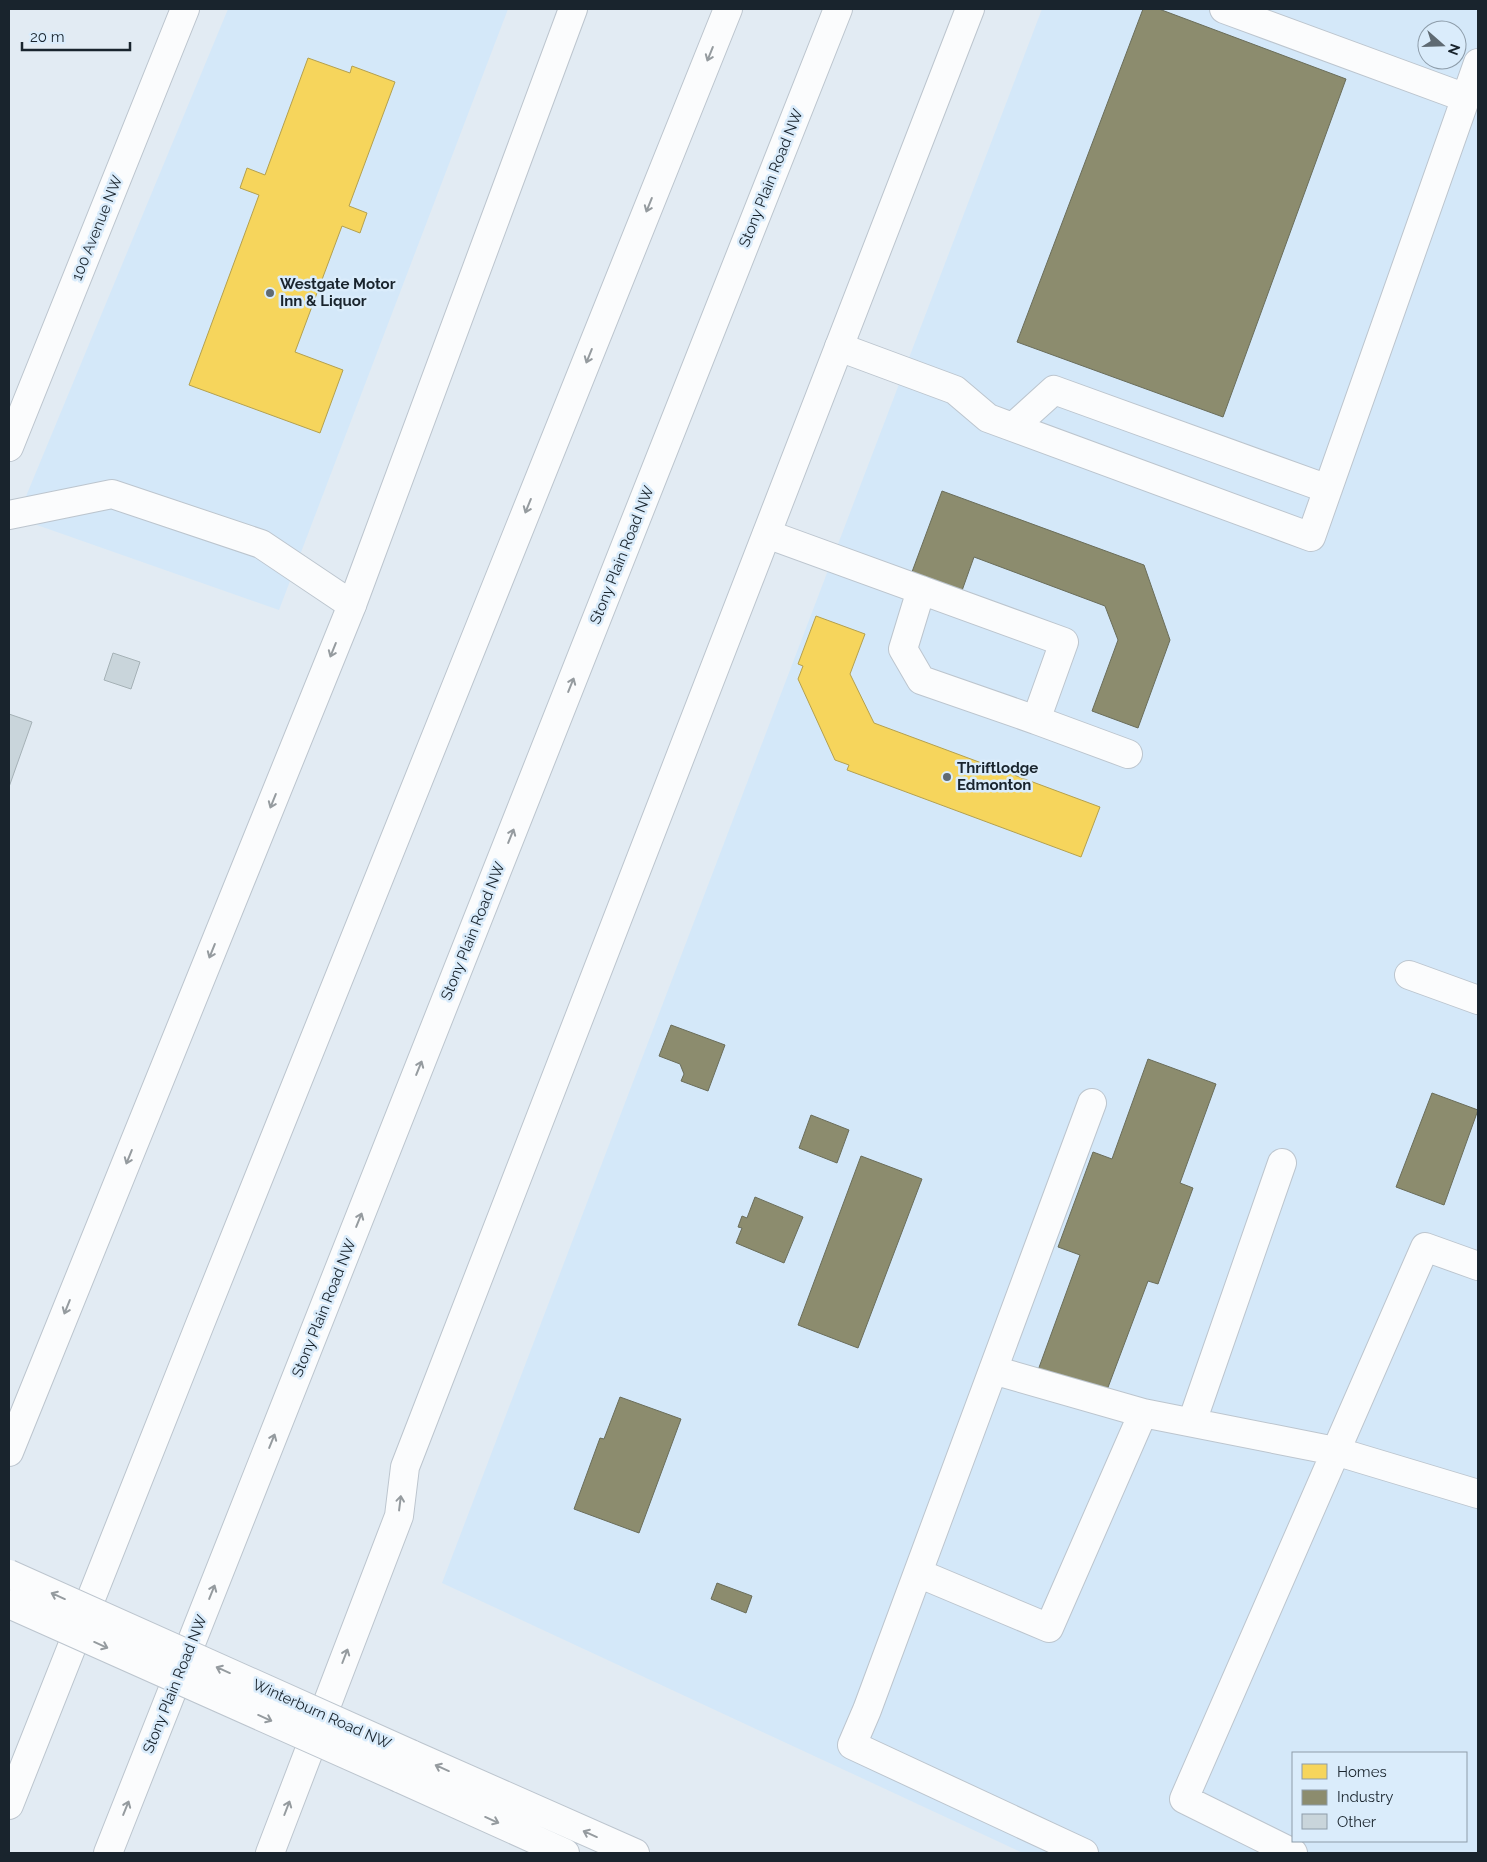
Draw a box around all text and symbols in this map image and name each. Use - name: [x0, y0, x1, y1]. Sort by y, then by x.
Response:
- scale bar: [22, 20, 130, 52]
- north arrow: [1417, 20, 1467, 70]
- text: 20 m: [30, 28, 65, 46]
- text: N: [1445, 42, 1464, 57]
- one-way arrow: [705, 46, 714, 61]
- street label: Stony Plain Road NW: [735, 106, 807, 250]
- street label: 100 Avenue NW: [68, 172, 126, 283]
- one-way arrow: [644, 197, 654, 212]
- place label: Westgate Motor Inn & Liquor: [280, 275, 396, 310]
- marker: Westgate Motor Inn & Liquor: [264, 287, 276, 299]
- one-way arrow: [584, 347, 593, 363]
- street label: Stony Plain Road NW: [586, 483, 658, 627]
- one-way arrow: [523, 498, 532, 513]
- one-way arrow: [328, 642, 338, 657]
- one-way arrow: [566, 678, 576, 693]
- place label: Thriftlodge Edmonton: [957, 759, 1038, 794]
- marker: Thriftlodge Edmonton: [941, 771, 953, 783]
- one-way arrow: [267, 793, 277, 808]
- one-way arrow: [507, 829, 516, 844]
- street label: Stony Plain Road NW: [437, 859, 509, 1003]
- one-way arrow: [206, 943, 216, 958]
- one-way arrow: [415, 1061, 424, 1077]
- one-way arrow: [123, 1149, 133, 1164]
- one-way arrow: [356, 1212, 365, 1227]
- street label: Stony Plain Road NW: [288, 1236, 360, 1380]
- one-way arrow: [62, 1300, 71, 1315]
- one-way arrow: [267, 1434, 277, 1449]
- one-way arrow: [395, 1496, 405, 1512]
- one-way arrow: [207, 1585, 217, 1600]
- one-way arrow: [51, 1591, 66, 1601]
- street label: Stony Plain Road NW: [139, 1612, 211, 1756]
- one-way arrow: [93, 1640, 108, 1650]
- one-way arrow: [341, 1649, 350, 1664]
- one-way arrow: [215, 1664, 230, 1674]
- street label: Winterburn Road NW: [250, 1675, 394, 1753]
- one-way arrow: [257, 1714, 272, 1724]
- legend: [1292, 1752, 1467, 1842]
- one-way arrow: [435, 1762, 450, 1772]
- text: Homes: [1337, 1763, 1387, 1781]
- text: Industry: [1337, 1788, 1393, 1806]
- one-way arrow: [122, 1801, 131, 1816]
- one-way arrow: [283, 1801, 292, 1816]
- text: Other: [1337, 1813, 1377, 1831]
- one-way arrow: [484, 1816, 499, 1825]
- one-way arrow: [583, 1828, 598, 1838]

